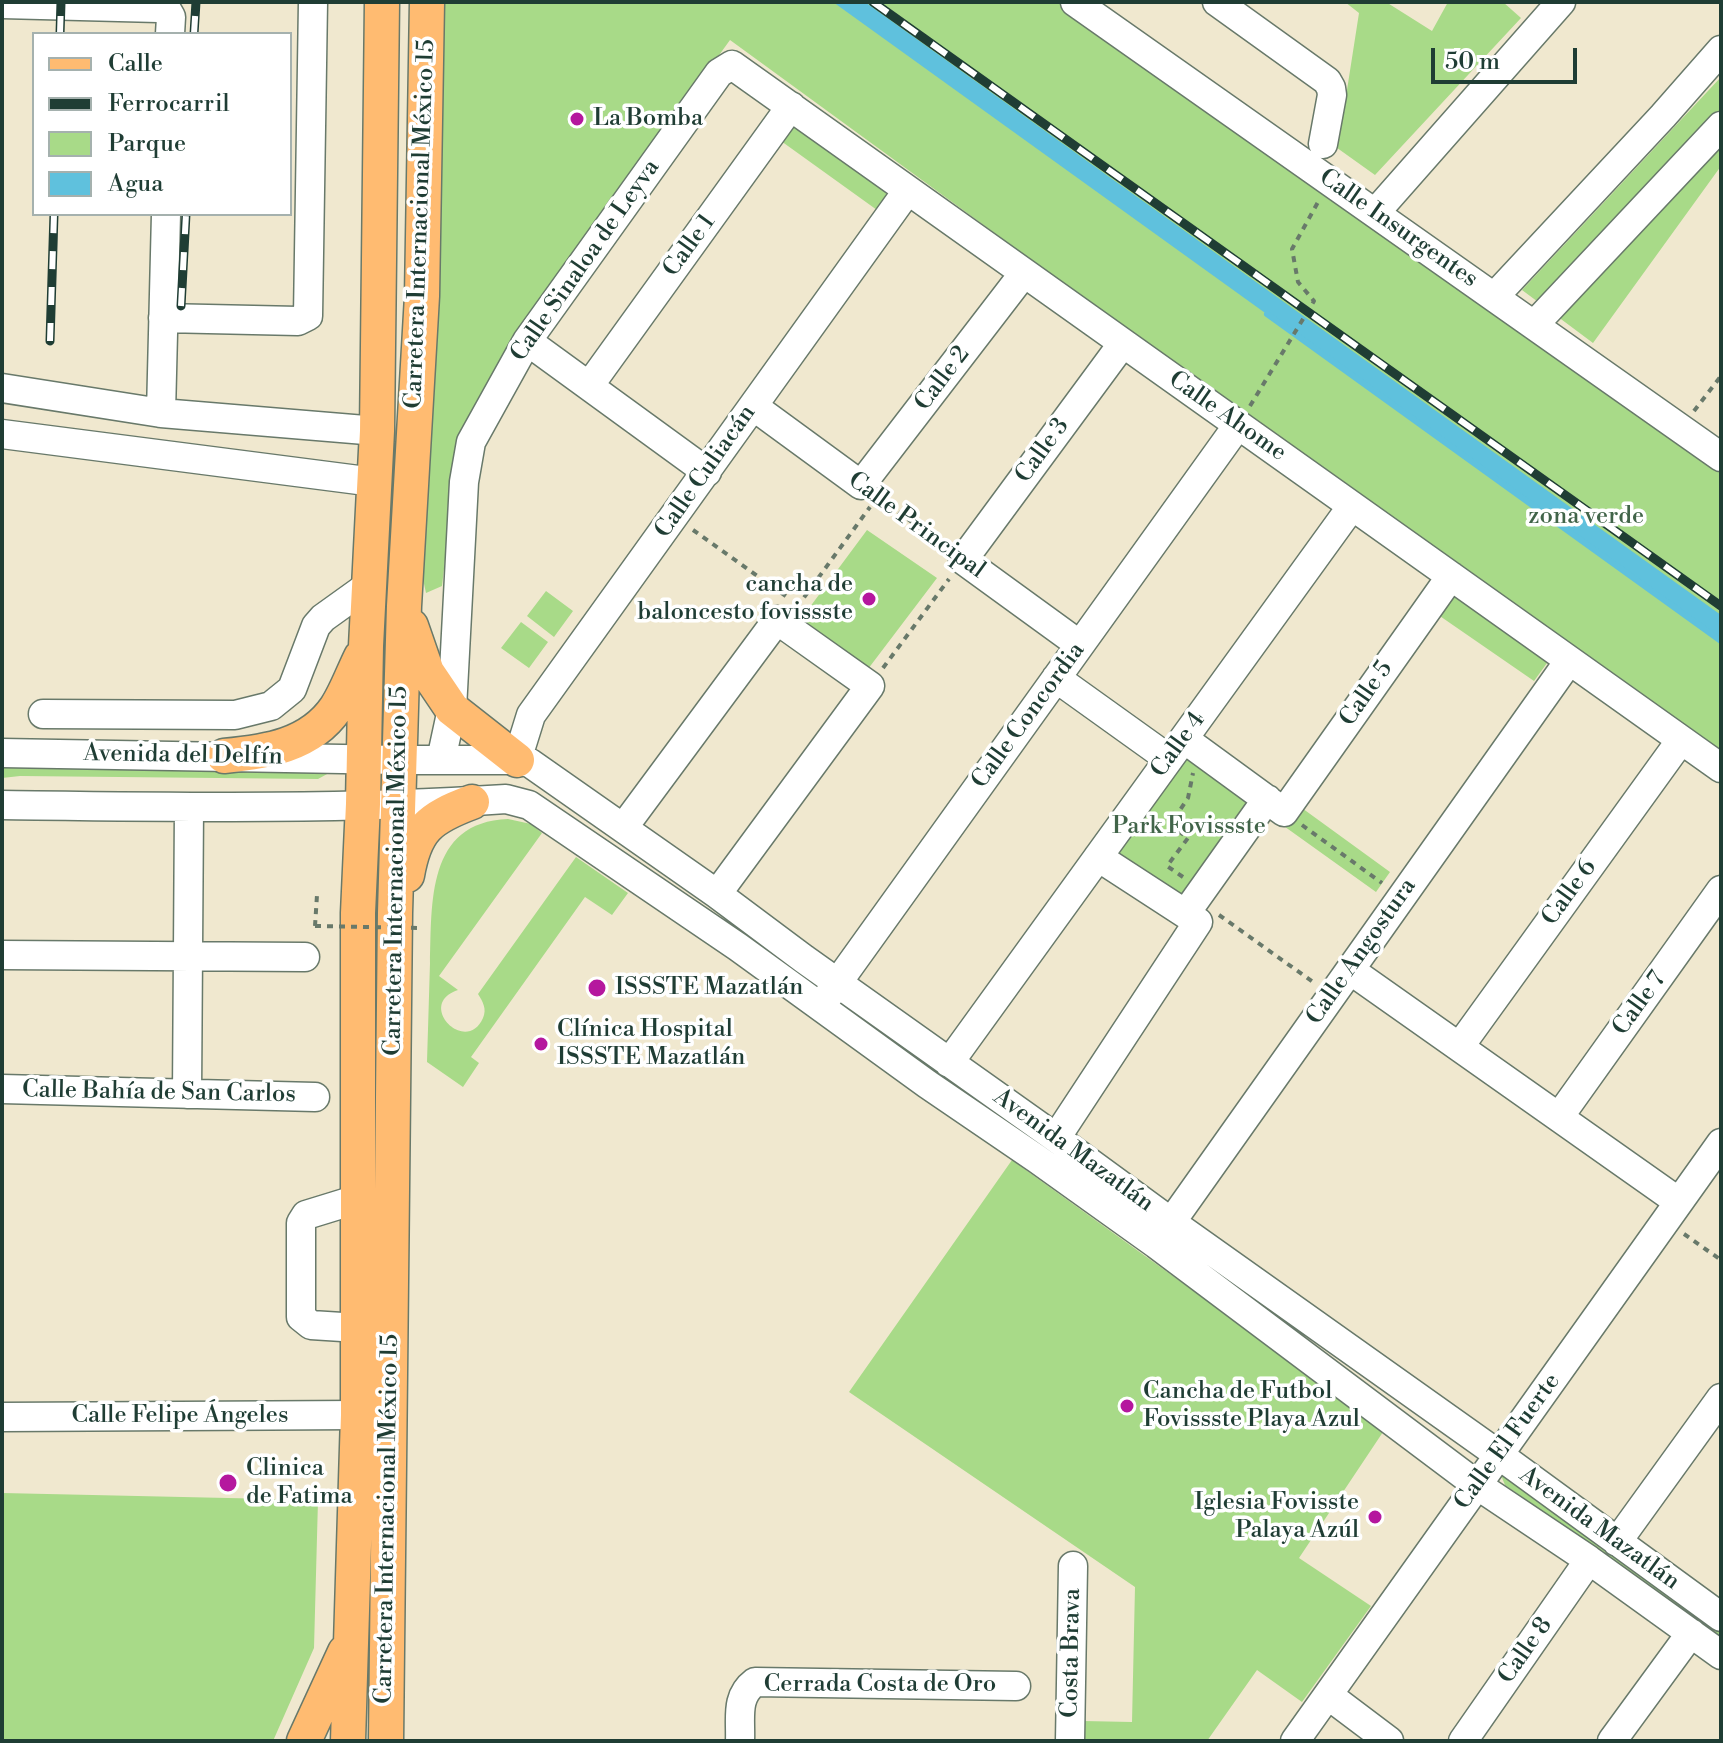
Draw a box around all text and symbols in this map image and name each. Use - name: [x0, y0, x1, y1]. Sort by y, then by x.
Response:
- legend: [32, 32, 292, 216]
- scale bar: [1435, 32, 1581, 82]
- street label: Carretera Internacional México 15: [400, 39, 442, 409]
- text: 50 m: [1445, 47, 1500, 77]
- text: Calle: [108, 49, 163, 79]
- text: Ferrocarril: [108, 89, 230, 119]
- place label: La Bomba: [593, 105, 703, 133]
- marker: La Bomba: [568, 110, 586, 128]
- text: Parque: [108, 129, 186, 159]
- street label: Calle Sinaloa de Leyva: [505, 154, 667, 368]
- street label: Calle Insurgentes: [1313, 164, 1483, 294]
- text: Agua: [108, 169, 163, 199]
- street label: Calle 1: [658, 209, 722, 283]
- street label: Calle 2: [909, 341, 977, 417]
- street label: Calle Ahome: [1163, 366, 1291, 468]
- street label: Calle Culiacán: [650, 400, 762, 544]
- street label: Calle 3: [1010, 413, 1076, 489]
- street label: Calle Principal: [842, 467, 990, 585]
- park label: zona verde: [1528, 503, 1644, 531]
- place label: cancha de baloncesto fovissste: [637, 571, 853, 627]
- marker: cancha de baloncesto fovissste: [860, 590, 878, 608]
- street label: Calle Concordia: [966, 637, 1092, 795]
- street label: Calle 5: [1334, 656, 1400, 732]
- street label: Carretera Internacional México 15: [379, 686, 415, 1056]
- street label: Calle 4: [1146, 707, 1212, 783]
- street label: Avenida del Delfín: [83, 740, 283, 772]
- park label: Park Fovissste: [1112, 813, 1266, 841]
- street label: Calle 6: [1536, 854, 1604, 932]
- street label: Calle Angostura: [1301, 873, 1423, 1031]
- street label: Calle 7: [1607, 966, 1673, 1042]
- place label: ISSSTE Mazatlán: [615, 974, 803, 1002]
- marker: ISSSTE Mazatlán: [586, 977, 608, 999]
- place label: Clínica Hospital ISSSTE Mazatlán: [557, 1016, 745, 1072]
- marker: Clínica Hospital ISSSTE Mazatlán: [532, 1035, 550, 1053]
- street label: Calle Bahía de San Carlos: [22, 1076, 296, 1110]
- street label: Avenida Mazatlán: [987, 1083, 1159, 1219]
- street label: Carretera Internacional México 15: [370, 1334, 406, 1704]
- street label: Calle El Fuerte: [1449, 1368, 1567, 1516]
- place label: Cancha de Futbol Fovissste Playa Azul: [1143, 1378, 1360, 1434]
- marker: Cancha de Futbol Fovissste Playa Azul: [1118, 1397, 1136, 1415]
- street label: Calle Felipe Ángeles: [72, 1402, 288, 1430]
- place label: Clinica de Fatima: [246, 1455, 353, 1511]
- street label: Avenida Mazatlán: [1513, 1461, 1685, 1597]
- marker: Clinica de Fatima: [217, 1472, 239, 1494]
- place label: Iglesia Fovisste Palaya Azúl: [1194, 1489, 1359, 1545]
- marker: Iglesia Fovisste Palaya Azúl: [1366, 1508, 1384, 1526]
- street label: Costa Brava: [1056, 1588, 1088, 1718]
- street label: Calle 8: [1493, 1612, 1559, 1690]
- street label: Cerrada Costa de Oro: [764, 1671, 996, 1699]

